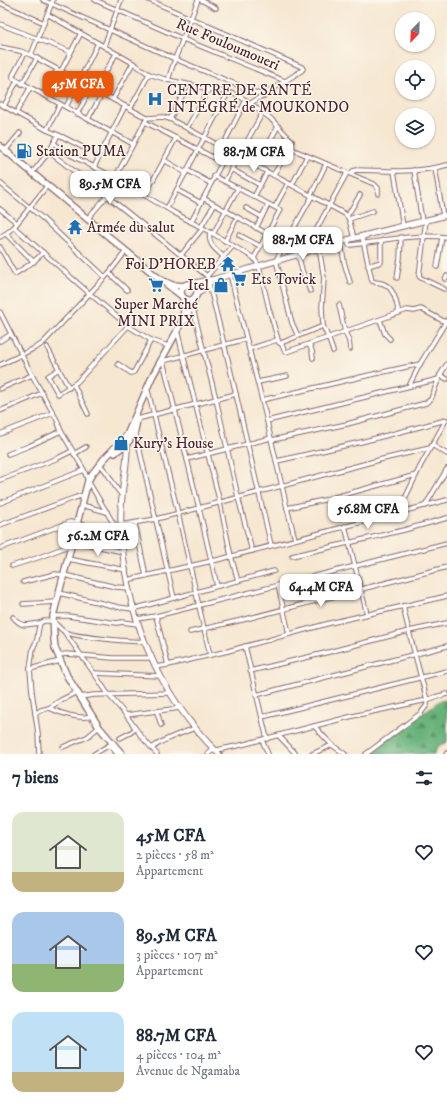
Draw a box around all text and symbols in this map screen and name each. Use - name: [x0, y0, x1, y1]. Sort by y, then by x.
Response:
- north arrow: [395, 12, 435, 52]
- map controls: [395, 12, 435, 148]
- street label: Rue Fouloumoueri: [173, 14, 282, 75]
- button: locate: [395, 60, 435, 100]
- pin: 45M CFA: [41, 71, 115, 105]
- text: 45M CFA: [51, 76, 105, 92]
- place label: CENTRE DE SANTÉ INTÉGRÉ de MOUKONDO: [167, 81, 349, 117]
- hospital icon: CENTRE DE SANTÉ INTÉGRÉ de MOUKONDO: [146, 90, 164, 108]
- button: layers: [395, 108, 435, 148]
- pin: 88.7M CFA: [208, 139, 300, 173]
- fuel station icon: Station PUMA: [15, 142, 33, 160]
- place label: Station PUMA: [36, 142, 126, 161]
- text: 88.7M CFA: [223, 144, 285, 160]
- pin: 89.5M CFA: [64, 171, 156, 205]
- text: 89.5M CFA: [79, 176, 141, 192]
- temple icon: Armée du salut: [66, 218, 84, 236]
- place label: Armée du salut: [87, 218, 175, 237]
- pin: 88.7M CFA: [257, 227, 349, 261]
- text: 88.7M CFA: [272, 232, 334, 248]
- place label: Foi D'HOREB: [125, 255, 216, 274]
- temple icon: Foi D'HOREB: [219, 255, 237, 273]
- supermarket icon: Ets Tovick: [230, 270, 248, 288]
- place label: Ets Tovick: [251, 270, 317, 289]
- supermarket icon: Super Marché MINI PRIX: [147, 276, 165, 294]
- place label: Itel: [188, 276, 209, 295]
- shop icon: Itel: [212, 276, 230, 294]
- place label: Super Marché MINI PRIX: [114, 295, 199, 331]
- shop icon: Kury's House: [112, 434, 130, 452]
- place label: Kury's House: [133, 434, 214, 453]
- pin: 56.8M CFA: [322, 496, 414, 530]
- text: 56.8M CFA: [337, 501, 399, 517]
- pin: 56.2M CFA: [52, 523, 144, 557]
- text: 56.2M CFA: [67, 528, 129, 544]
- pin: 64.4M CFA: [275, 574, 367, 608]
- text: 64.4M CFA: [289, 579, 353, 595]
- text: 7 biens: [12, 767, 59, 789]
- icon: filters: [413, 767, 435, 789]
- text: 45M CFA: [136, 825, 205, 847]
- icon: home: [44, 828, 92, 876]
- icon: heart: [413, 841, 435, 863]
- text: 2 pièces · 58 m²: [136, 847, 214, 863]
- text: Appartement: [136, 863, 203, 879]
- text: 89.5M CFA: [136, 925, 217, 947]
- icon: home: [44, 928, 92, 976]
- icon: heart: [413, 941, 435, 963]
- text: 3 pièces · 107 m²: [136, 947, 218, 963]
- text: Appartement: [136, 963, 203, 979]
- text: 88.7M CFA: [136, 1025, 216, 1047]
- icon: home: [44, 1028, 92, 1076]
- icon: heart: [413, 1041, 435, 1063]
- text: 4 pièces · 104 m²: [136, 1047, 221, 1063]
- text: Avenue de Ngamaba: [136, 1063, 240, 1079]

